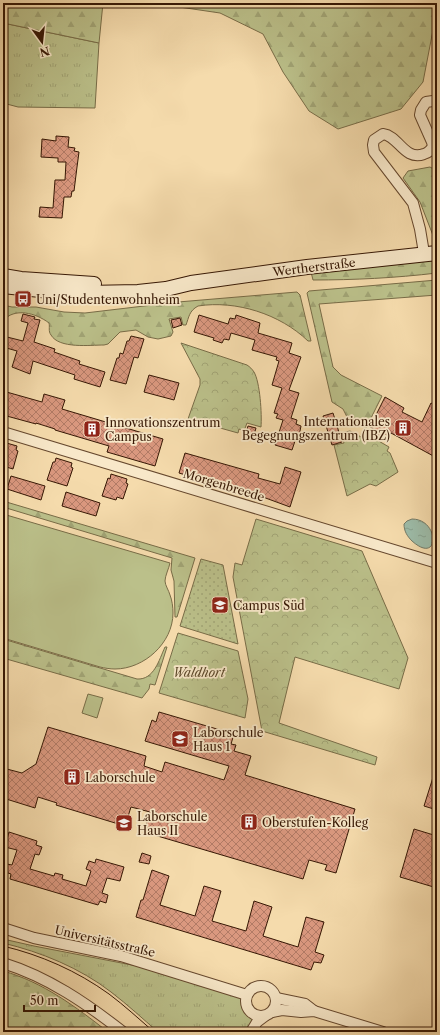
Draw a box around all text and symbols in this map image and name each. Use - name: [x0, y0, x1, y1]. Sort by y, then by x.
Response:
- north arrow: [22, 22, 62, 62]
- text: N: [38, 44, 51, 60]
- street label: Wertherstraße: [271, 254, 356, 280]
- bus stop icon: Uni/Studentenwohnheim: [13, 289, 33, 309]
- place label: Uni/Studentenwohnheim: [36, 292, 180, 307]
- place label: Internationales Begegnungszentrum (IBZ): [242, 414, 390, 443]
- place label: Innovationszentrum Campus: [105, 415, 220, 444]
- building icon: Internationales Begegnungszentrum (IBZ): [393, 418, 413, 438]
- building icon: Innovationszentrum Campus: [82, 419, 102, 439]
- street label: Morgenbreede: [181, 466, 267, 505]
- school or university icon: Campus Süd: [210, 595, 230, 615]
- place label: Campus Süd: [233, 598, 305, 613]
- park label: Waldhort: [173, 665, 226, 680]
- place label: Laborschule Haus 1: [193, 725, 264, 754]
- school or university icon: Laborschule Haus 1: [170, 729, 190, 749]
- building icon: Laborschule: [62, 767, 82, 787]
- place label: Laborschule: [85, 770, 156, 785]
- place label: Laborschule Haus II: [137, 809, 208, 838]
- building icon: Oberstufen-Kolleg: [239, 812, 259, 832]
- school or university icon: Laborschule Haus II: [114, 813, 134, 833]
- place label: Oberstufen-Kolleg: [262, 815, 369, 830]
- street label: Universitätsstraße: [53, 922, 157, 960]
- scale bar: [24, 987, 95, 1013]
- text: 50 m: [30, 993, 59, 1008]

